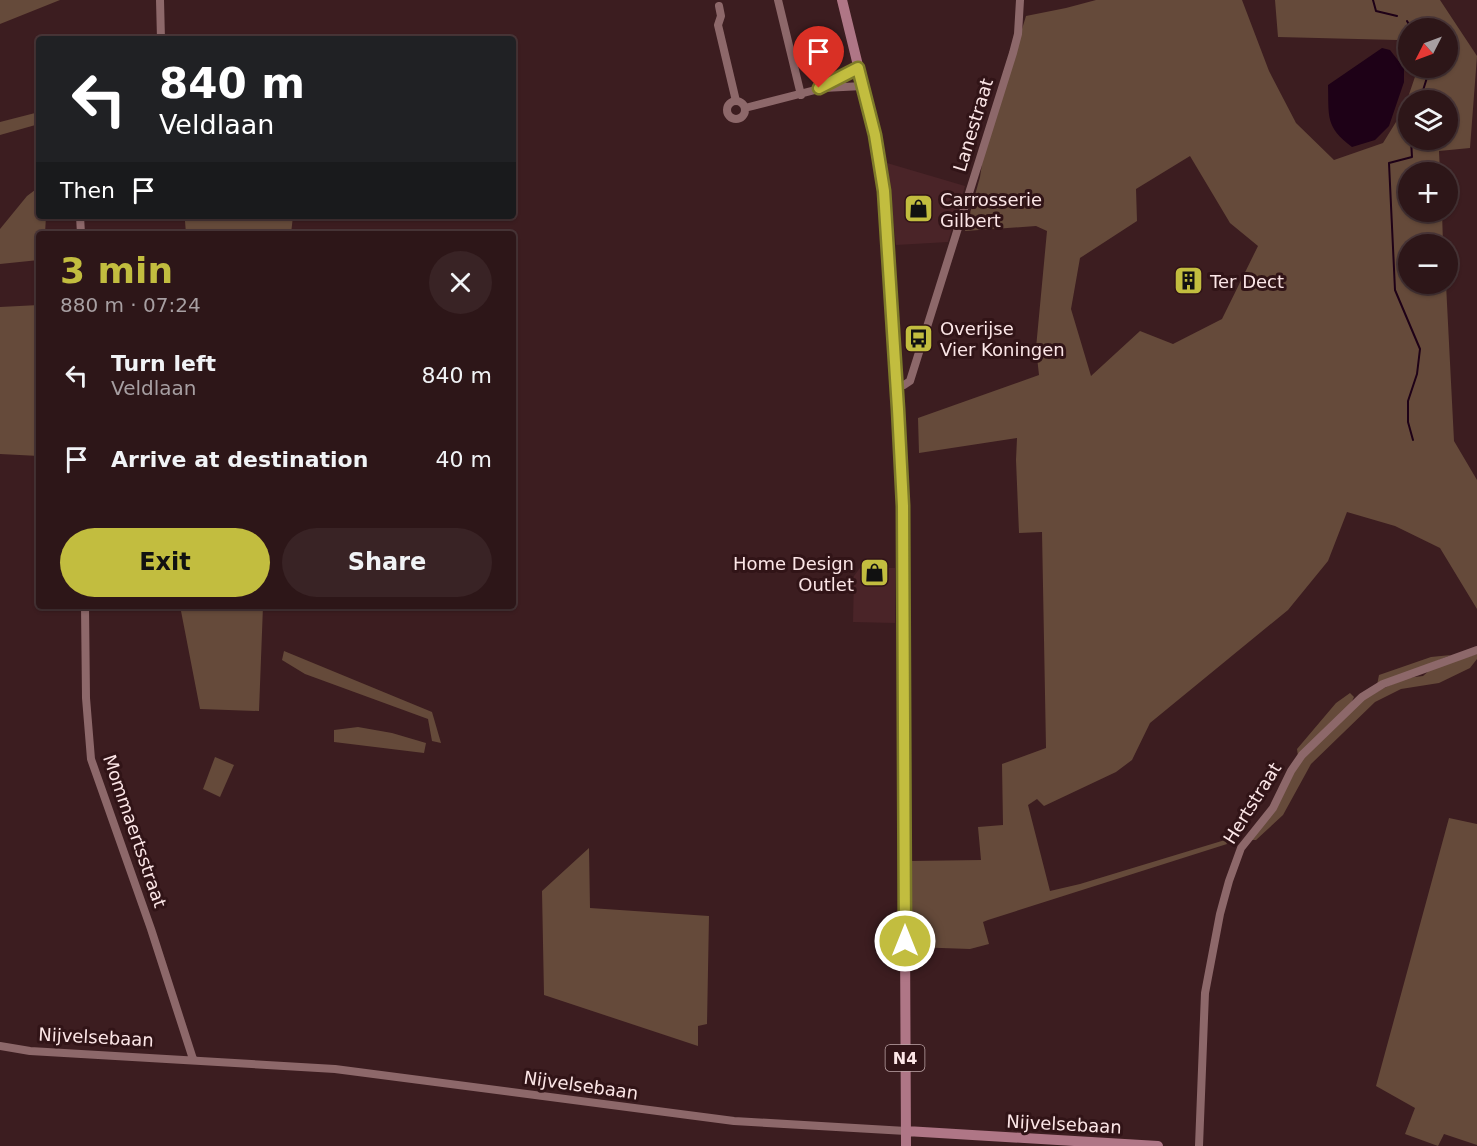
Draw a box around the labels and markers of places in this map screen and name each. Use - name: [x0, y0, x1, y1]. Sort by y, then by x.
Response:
- pin: [793, 26, 844, 88]
- place label: Carrosserie Gilbert: [940, 189, 1042, 231]
- shop icon: Carrosserie Gilbert: [903, 193, 935, 225]
- building icon: Ter Dect: [1173, 265, 1205, 297]
- place label: Ter Dect: [1209, 271, 1284, 292]
- place label: Overijse Vier Koningen: [940, 318, 1065, 360]
- bus stop icon: Overijse Vier Koningen: [903, 322, 935, 354]
- place label: Home Design Outlet: [733, 553, 854, 595]
- shop icon: Home Design Outlet: [859, 557, 891, 589]

